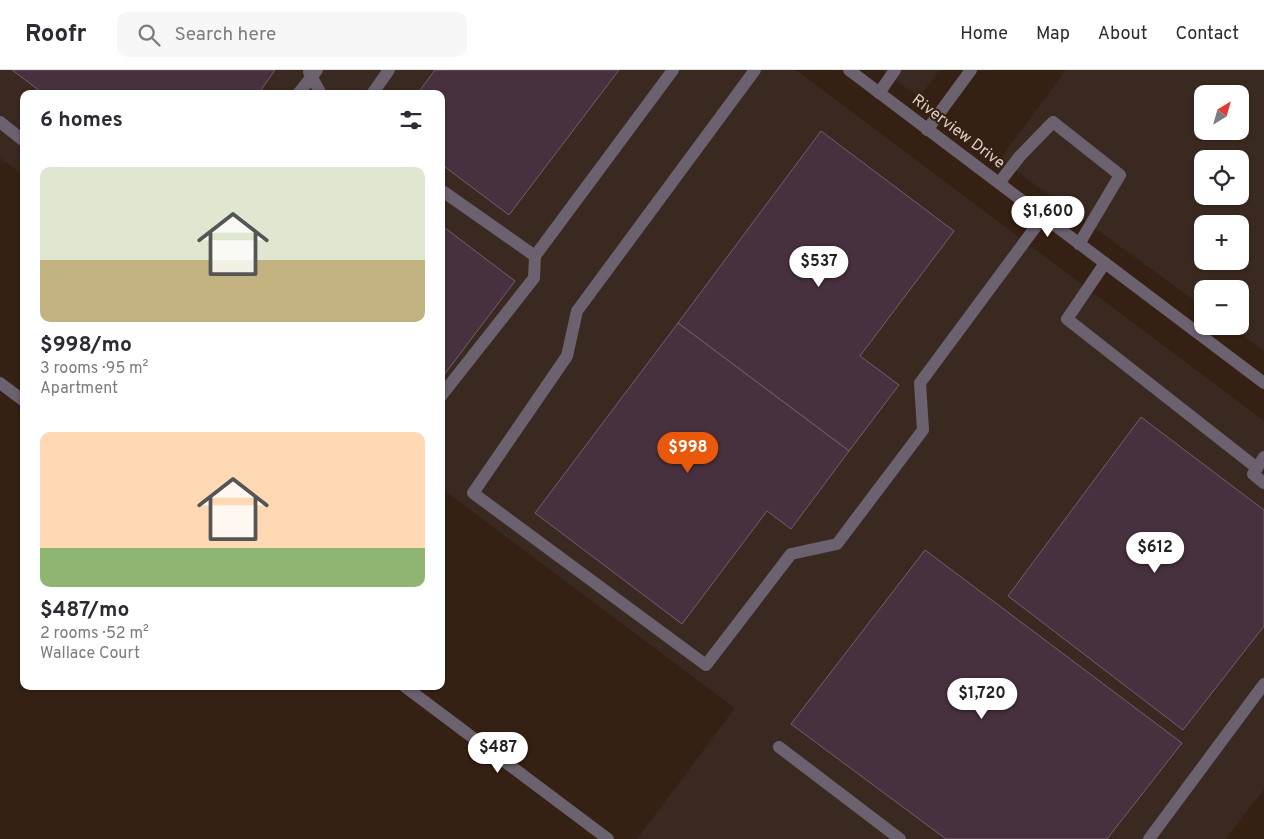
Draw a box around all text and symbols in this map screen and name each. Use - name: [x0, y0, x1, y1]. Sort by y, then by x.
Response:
- search box: [117, 12, 467, 57]
- text: Roofr: [25, 20, 87, 50]
- icon: search: [135, 21, 163, 49]
- text: Search here: [175, 23, 276, 47]
- text: Home: [960, 23, 1008, 46]
- text: Map: [1036, 23, 1070, 46]
- text: About: [1098, 23, 1147, 46]
- text: Contact: [1175, 23, 1239, 46]
- north arrow: [1194, 85, 1249, 140]
- map controls: [1194, 85, 1249, 335]
- street label: Riverview Drive: [907, 90, 1009, 174]
- icon: filters: [397, 106, 425, 134]
- text: 6 homes: [40, 107, 123, 134]
- button: locate: [1194, 150, 1249, 205]
- pin: $1,600: [1007, 196, 1089, 238]
- icon: home: [188, 199, 278, 289]
- text: $1,600: [1022, 202, 1074, 222]
- button: +: [1194, 215, 1249, 270]
- pin: $537: [789, 246, 849, 288]
- text: $537: [800, 252, 838, 272]
- button: −: [1194, 280, 1249, 335]
- text: $998/mo: [40, 332, 132, 359]
- text: 3 rooms · 95 m²: [40, 359, 148, 379]
- text: Apartment: [40, 379, 118, 399]
- pin: $998: [658, 432, 718, 474]
- text: $998: [668, 438, 708, 458]
- icon: home: [188, 464, 278, 554]
- pin: $612: [1125, 532, 1185, 574]
- text: $612: [1137, 538, 1173, 558]
- text: $487/mo: [40, 597, 129, 624]
- text: 2 rooms · 52 m²: [40, 624, 149, 644]
- text: Wallace Court: [40, 644, 140, 664]
- pin: $1,720: [941, 678, 1023, 720]
- text: $1,720: [958, 684, 1006, 704]
- pin: $487: [468, 732, 528, 774]
- text: $487: [479, 738, 517, 758]

